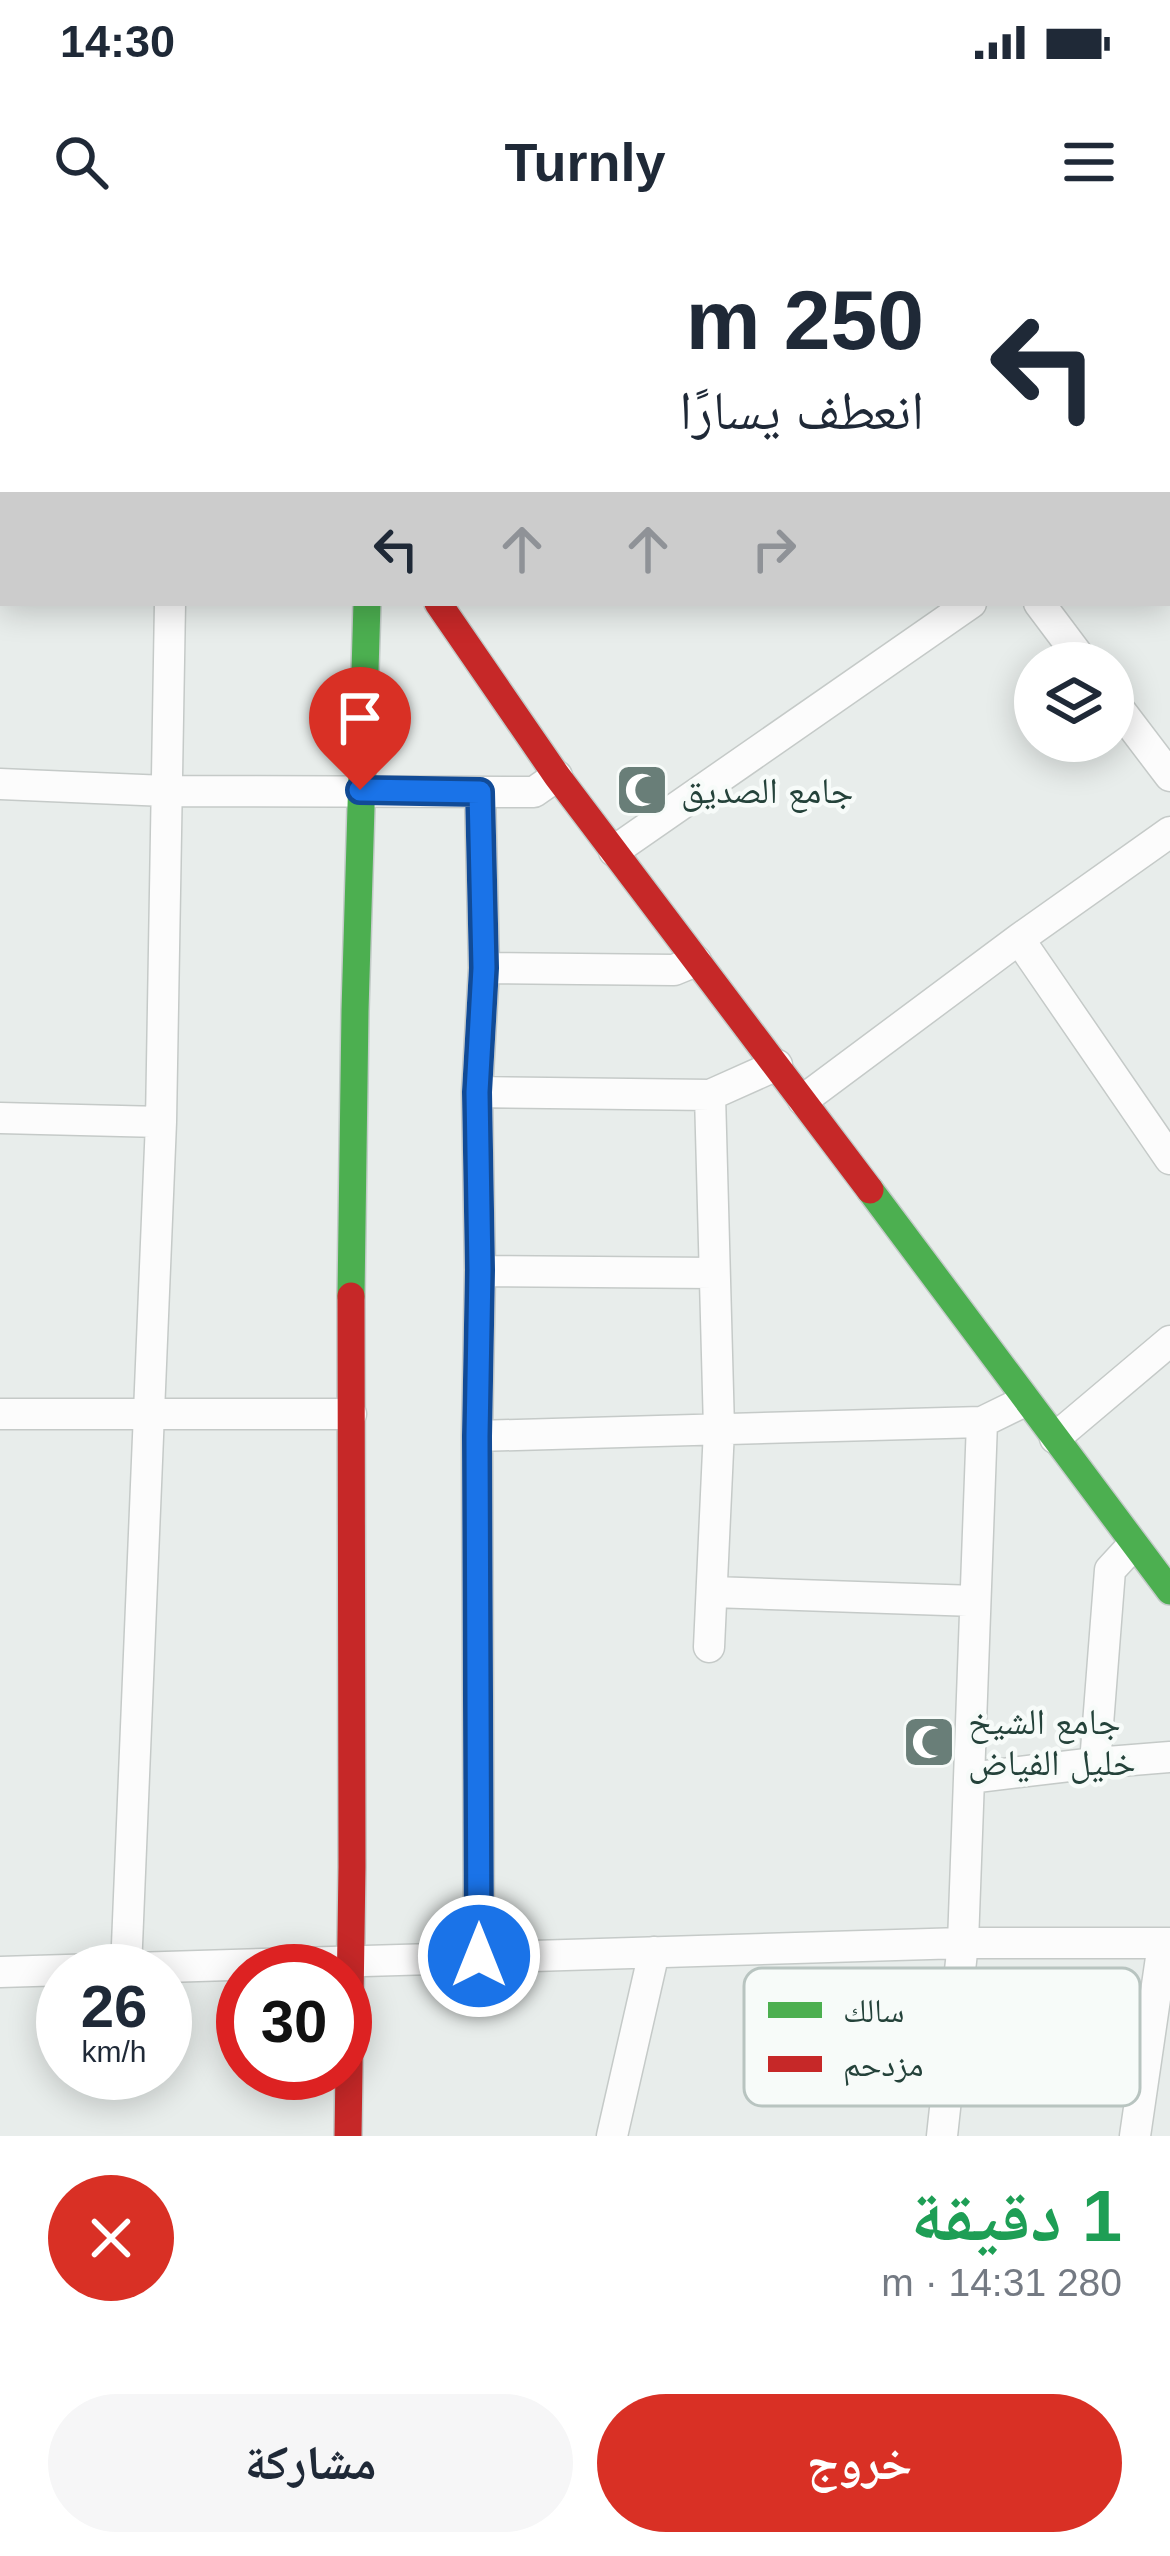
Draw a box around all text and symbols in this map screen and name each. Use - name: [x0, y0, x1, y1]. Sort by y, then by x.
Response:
- text: 14:30: [60, 16, 175, 67]
- icon: search: [48, 129, 114, 195]
- icon: menu: [1056, 129, 1122, 195]
- text: Turnly: [505, 132, 666, 192]
- text: 250 m: [686, 273, 924, 367]
- icon: left: [966, 288, 1122, 444]
- text: انعطف يسارًا: [679, 380, 924, 440]
- icon: left: [363, 516, 429, 582]
- icon: ahead: [489, 516, 555, 582]
- icon: ahead: [615, 516, 681, 582]
- icon: right: [741, 516, 807, 582]
- map controls: [1014, 642, 1134, 762]
- button: layers: [1014, 642, 1134, 762]
- pin: [309, 667, 411, 790]
- icon: arrive: [327, 685, 393, 751]
- mosque icon: جامع الصديق: [614, 762, 670, 818]
- place label: جامع الصديق: [681, 770, 853, 813]
- place label: جامع الشيخ خليل الفياض: [968, 1701, 1136, 1784]
- mosque icon: جامع الشيخ خليل الفياض: [901, 1714, 957, 1770]
- position arrow: [416, 1893, 542, 2019]
- speed limit sign: 30: [216, 1944, 372, 2100]
- legend: [744, 1968, 1140, 2106]
- text: 26: [81, 1973, 147, 2040]
- text: سالك: [843, 1992, 904, 2029]
- text: km/h: [81, 2035, 147, 2068]
- text: مزدحم: [843, 2046, 923, 2087]
- button: close: [48, 2175, 174, 2301]
- text: 1 دقيقة: [911, 2176, 1122, 2256]
- text: 280 m · 14:31: [881, 2261, 1122, 2304]
- button: مشاركة: [48, 2394, 573, 2532]
- button: خروج: [597, 2394, 1122, 2532]

